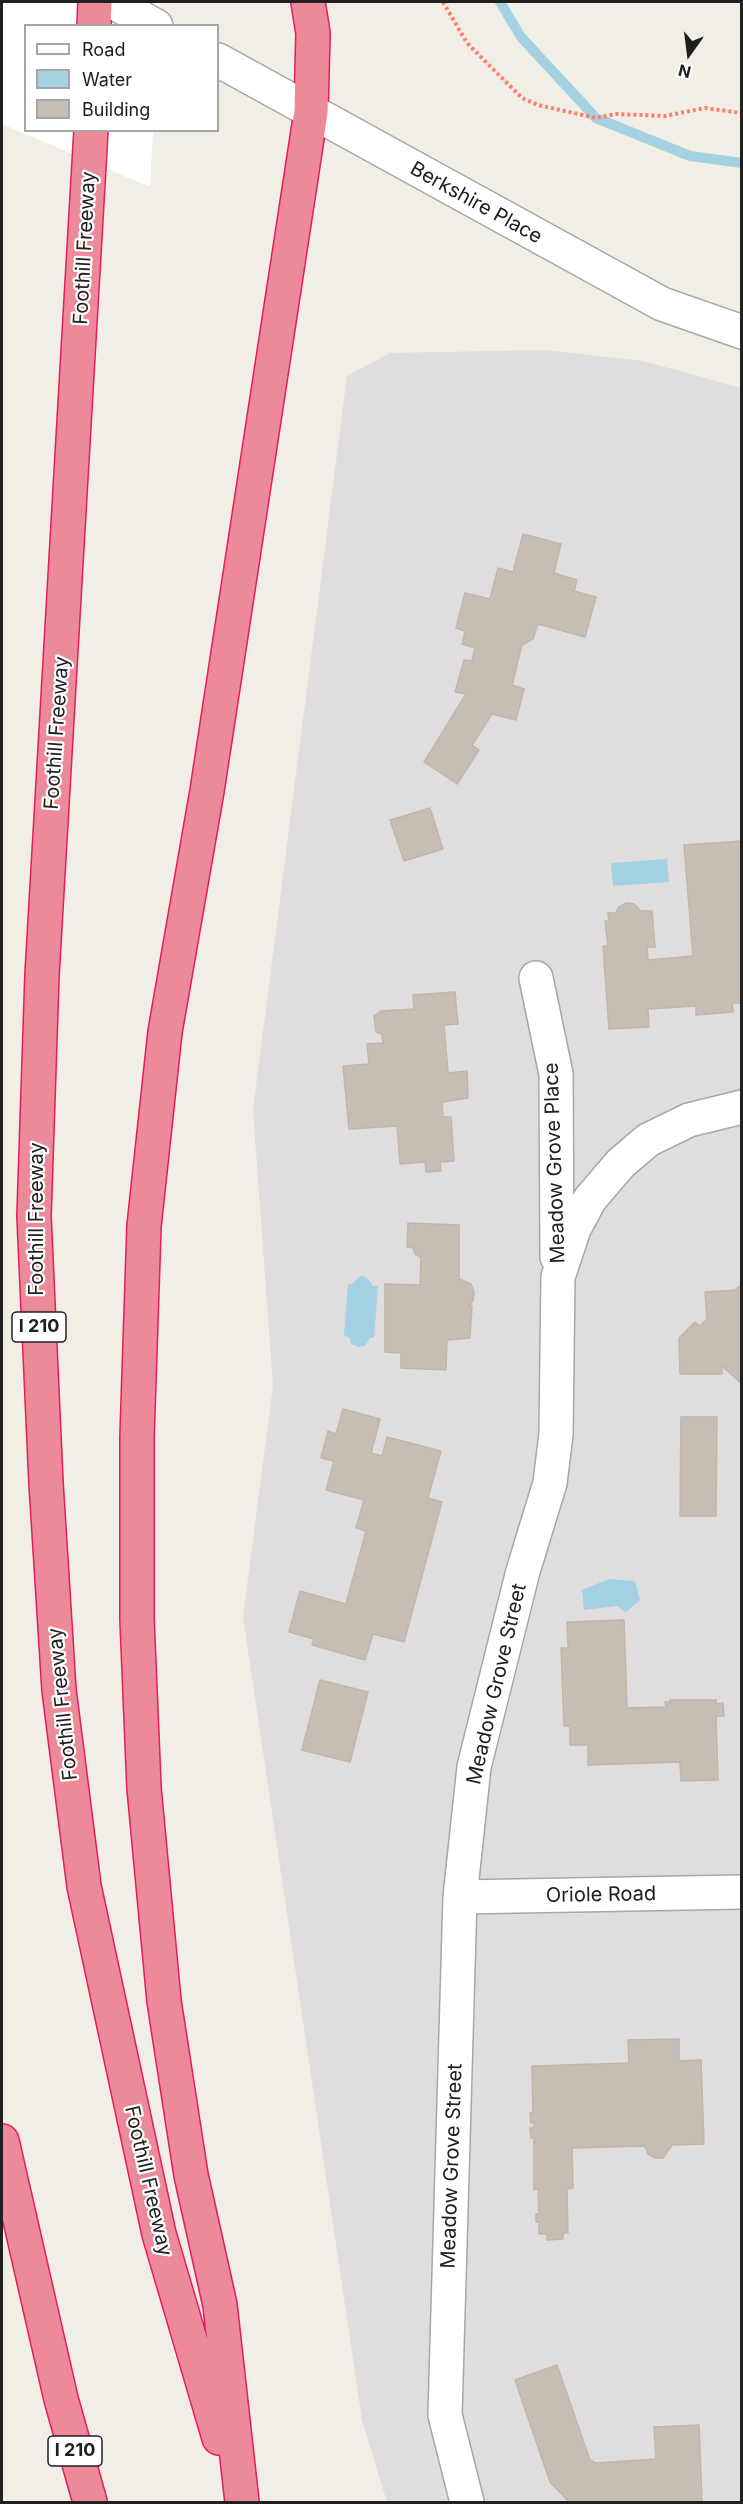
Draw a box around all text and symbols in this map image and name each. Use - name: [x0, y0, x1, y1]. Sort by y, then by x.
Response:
- legend: [24, 24, 219, 132]
- north arrow: [659, 24, 719, 84]
- text: Road: [82, 39, 125, 60]
- text: N: [676, 60, 693, 83]
- text: Water: [82, 69, 132, 90]
- text: Building: [82, 99, 150, 120]
- street label: Berkshire Place: [406, 157, 546, 249]
- street label: Foothill Freeway: [69, 171, 101, 325]
- street label: Foothill Freeway: [40, 656, 74, 810]
- street label: Meadow Grove Place: [540, 1062, 570, 1264]
- street label: Foothill Freeway: [25, 1142, 49, 1296]
- road number: I 210: [12, 1312, 66, 1342]
- street label: Meadow Grove Street: [462, 1581, 532, 1787]
- street label: Foothill Freeway: [43, 1626, 83, 1782]
- street label: Oriole Road: [546, 1882, 656, 1908]
- street label: Meadow Grove Street: [436, 2063, 468, 2269]
- street label: Foothill Freeway: [119, 2104, 177, 2258]
- road number: I 210: [48, 2436, 102, 2466]

